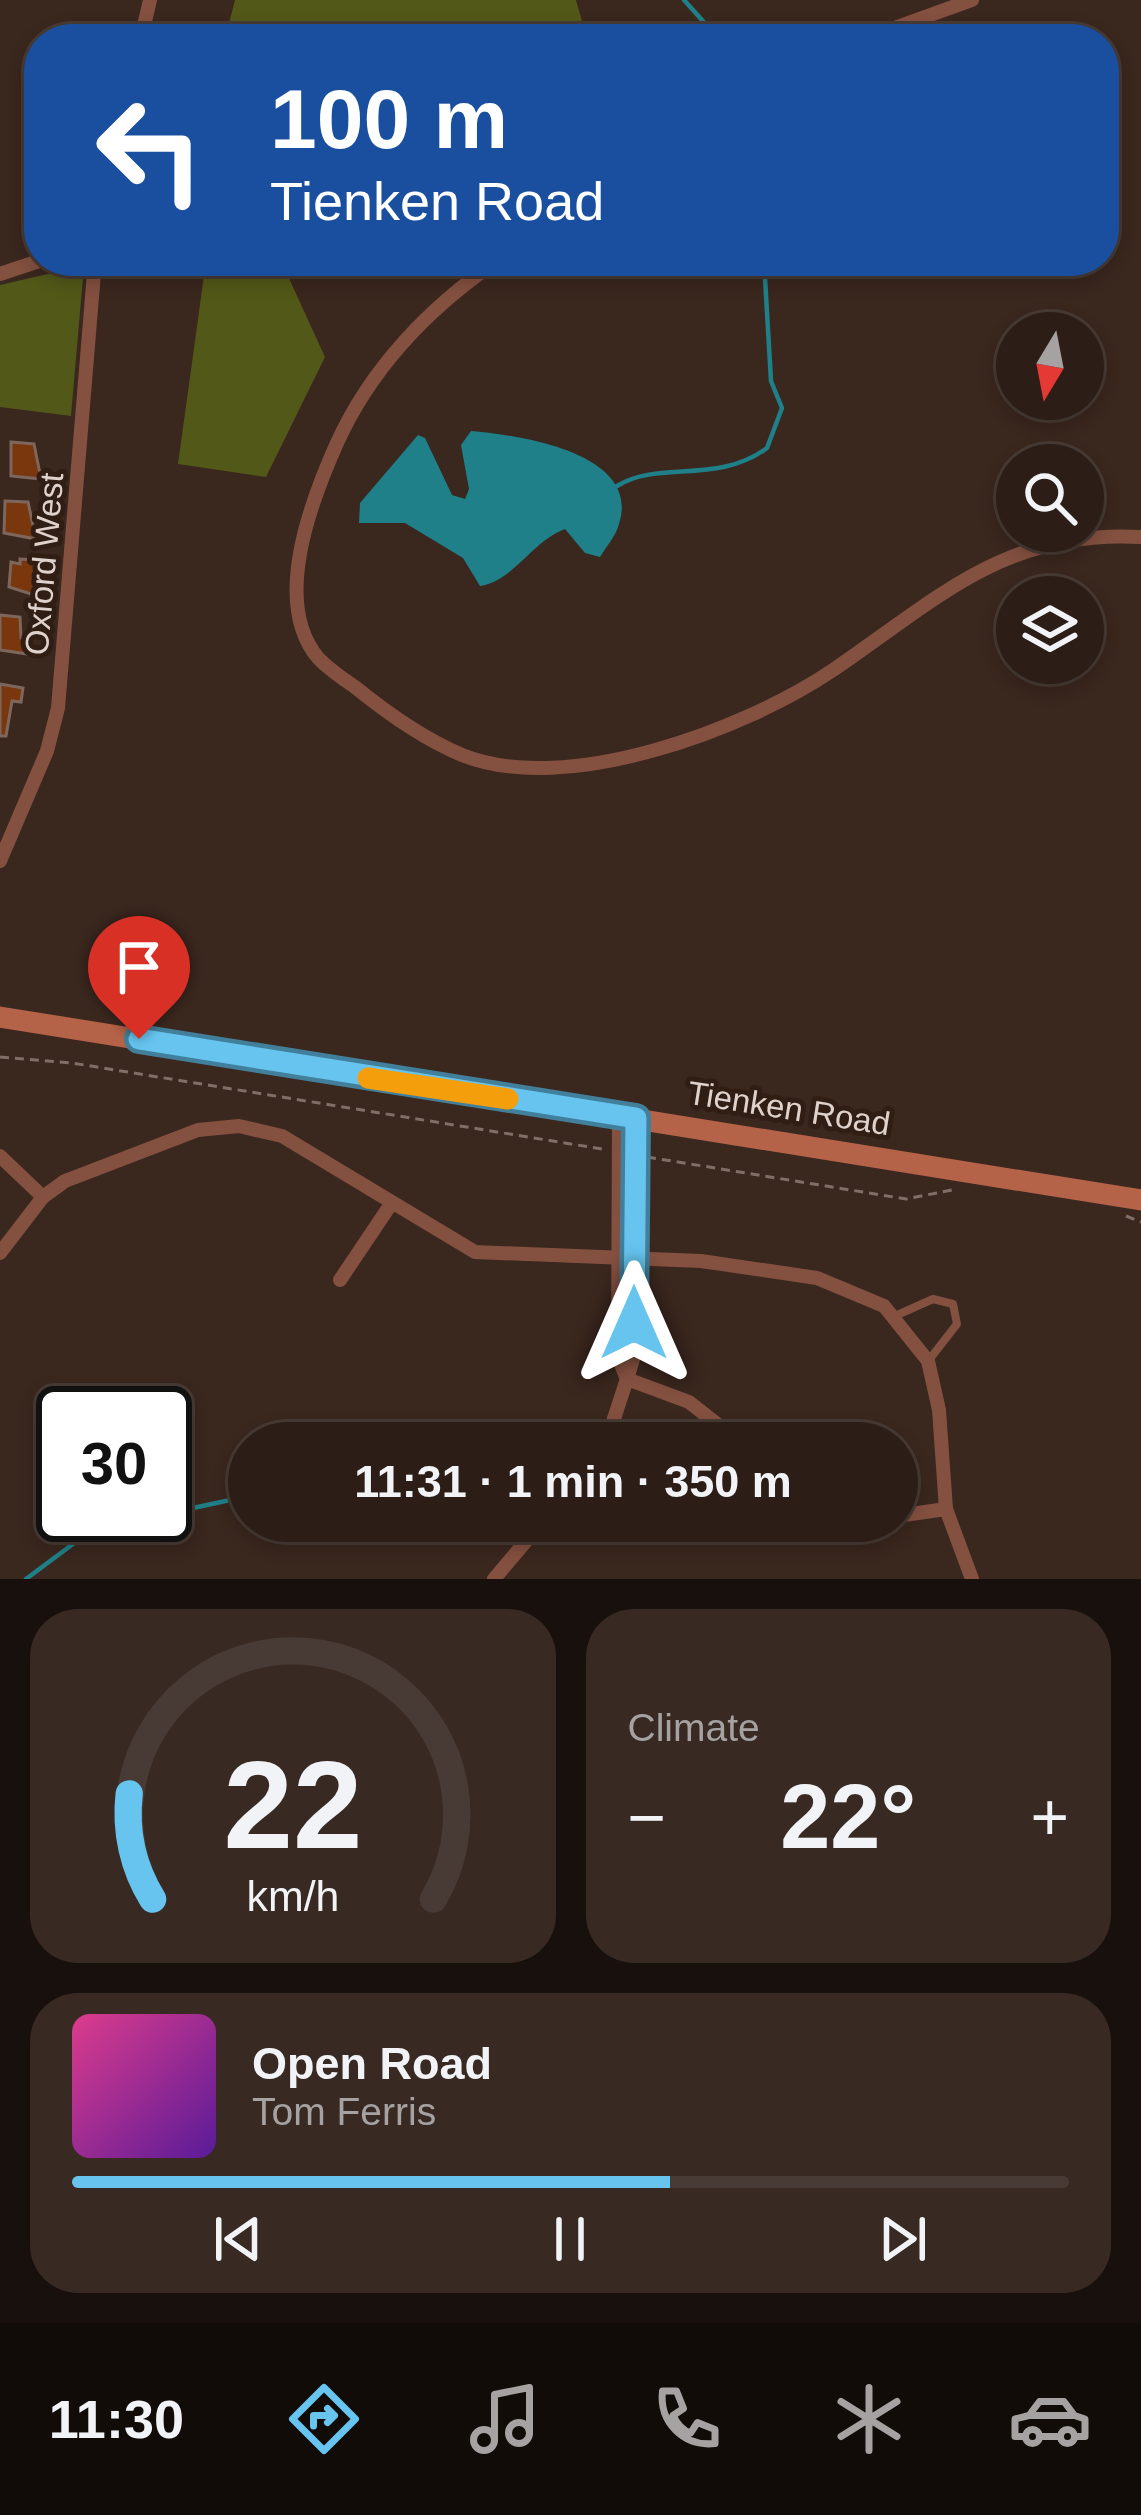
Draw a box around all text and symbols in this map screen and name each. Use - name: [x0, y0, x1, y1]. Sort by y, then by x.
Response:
- icon: left: [72, 72, 228, 228]
- text: 100 m: [270, 72, 508, 166]
- text: Tienken Road: [270, 171, 604, 231]
- north arrow: [996, 312, 1104, 420]
- map controls: [996, 312, 1104, 684]
- button: search: [996, 444, 1104, 552]
- street label: Oxford West: [18, 471, 70, 657]
- button: layers: [996, 576, 1104, 684]
- pin: [88, 916, 190, 1039]
- icon: arrive: [106, 934, 172, 1000]
- street label: Tienken Road: [685, 1074, 893, 1142]
- position arrow: [571, 1260, 697, 1386]
- speed limit sign: 30: [36, 1386, 192, 1542]
- text: 11:31 · 1 min · 350 m: [354, 1456, 792, 1507]
- text: Climate: [628, 1706, 760, 1749]
- text: 22: [223, 1735, 362, 1874]
- text: 22°: [780, 1767, 916, 1867]
- text: −: [628, 1780, 666, 1854]
- text: +: [1030, 1780, 1069, 1854]
- text: km/h: [246, 1872, 339, 1920]
- text: Open Road: [252, 2038, 492, 2089]
- text: Tom Ferris: [252, 2090, 436, 2133]
- icon: previous: [205, 2206, 271, 2272]
- icon: pause: [537, 2206, 603, 2272]
- icon: next: [870, 2206, 936, 2272]
- icon: directions: [282, 2377, 366, 2461]
- icon: music: [463, 2377, 547, 2461]
- icon: phone: [645, 2377, 729, 2461]
- icon: climate: [827, 2377, 911, 2461]
- icon: car: [1008, 2377, 1092, 2461]
- text: 11:30: [49, 2389, 184, 2449]

